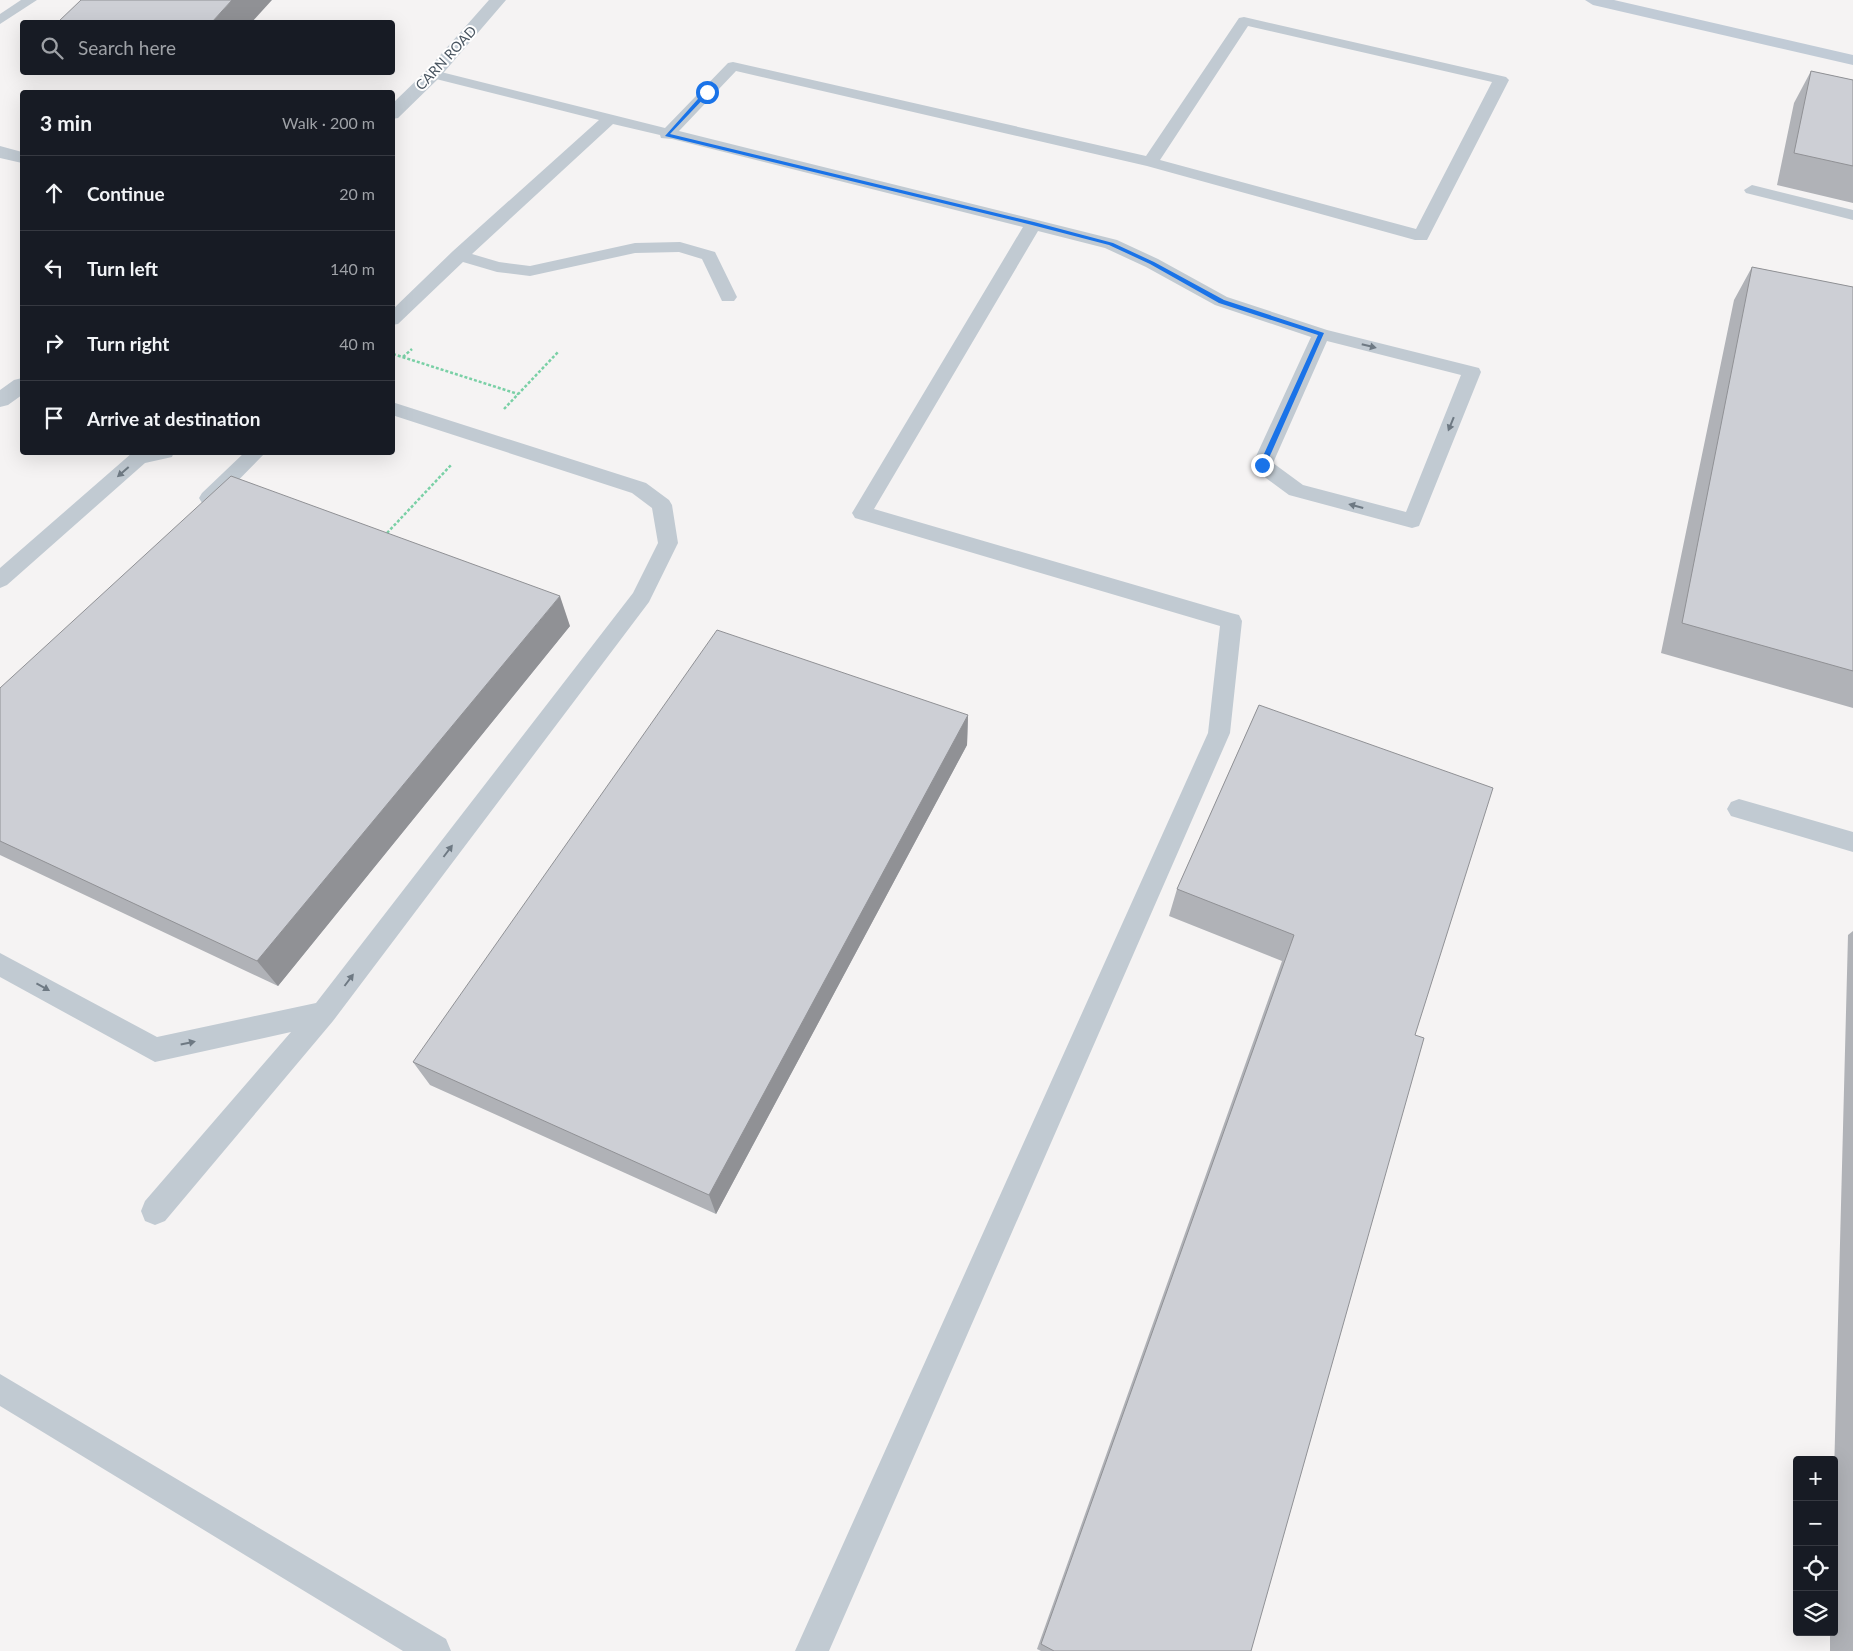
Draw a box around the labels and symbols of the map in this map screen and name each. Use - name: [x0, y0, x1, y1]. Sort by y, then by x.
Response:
- street label: CARN ROAD: [412, 22, 480, 93]
- route start: [696, 81, 719, 104]
- one-way arrow: [1361, 342, 1376, 350]
- one-way arrow: [1447, 417, 1455, 432]
- route end: [1251, 454, 1274, 477]
- one-way arrow: [116, 467, 129, 478]
- one-way arrow: [1348, 502, 1364, 510]
- one-way arrow: [442, 845, 453, 858]
- one-way arrow: [343, 974, 354, 987]
- one-way arrow: [35, 983, 50, 991]
- one-way arrow: [181, 1038, 197, 1046]

